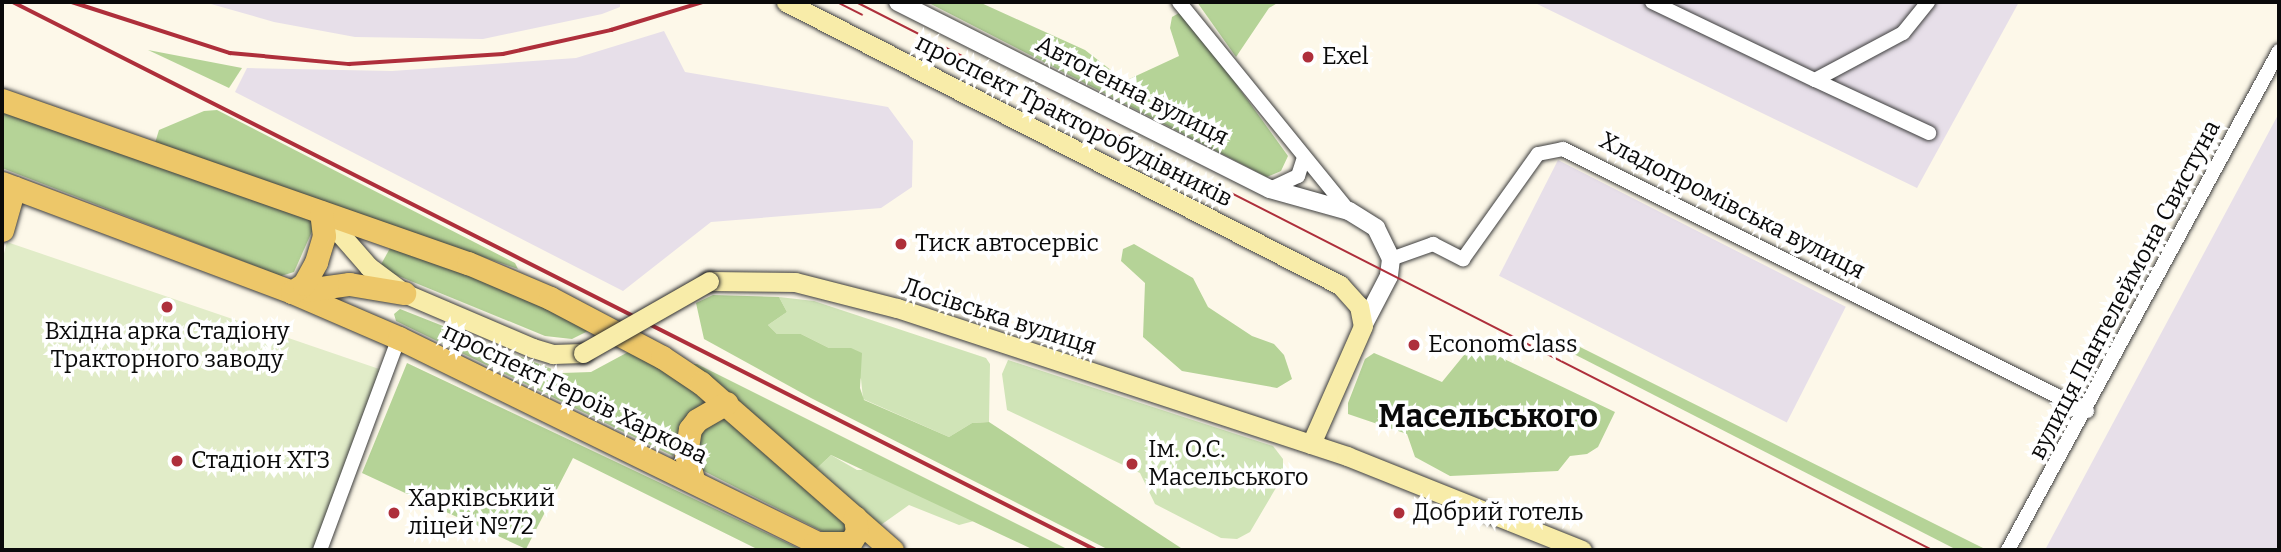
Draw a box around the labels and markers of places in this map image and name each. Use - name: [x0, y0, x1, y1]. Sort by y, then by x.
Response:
- place label: Exel: [1322, 43, 1369, 71]
- marker: Exel: [1300, 49, 1316, 65]
- place label: Тиск автосервіс: [915, 230, 1099, 258]
- marker: Тиск автосервіс: [893, 236, 909, 252]
- marker: Вхідна арка Стадіону Тракторного заводу: [159, 299, 175, 315]
- place label: Вхідна арка Стадіону Тракторного заводу: [44, 318, 290, 374]
- place label: EconomClass: [1428, 331, 1578, 359]
- marker: EconomClass: [1406, 337, 1422, 353]
- place label: Ім. О.С. Масельського: [1148, 436, 1308, 492]
- place label: Стадіон ХТЗ: [191, 447, 330, 475]
- marker: Стадіон ХТЗ: [169, 453, 185, 469]
- marker: Ім. О.С. Масельського: [1122, 454, 1142, 474]
- place label: Харківський ліцей №72: [408, 485, 555, 541]
- place label: Добрий готель: [1413, 499, 1583, 527]
- marker: Харківський ліцей №72: [386, 505, 402, 521]
- marker: Добрий готель: [1391, 505, 1407, 521]

